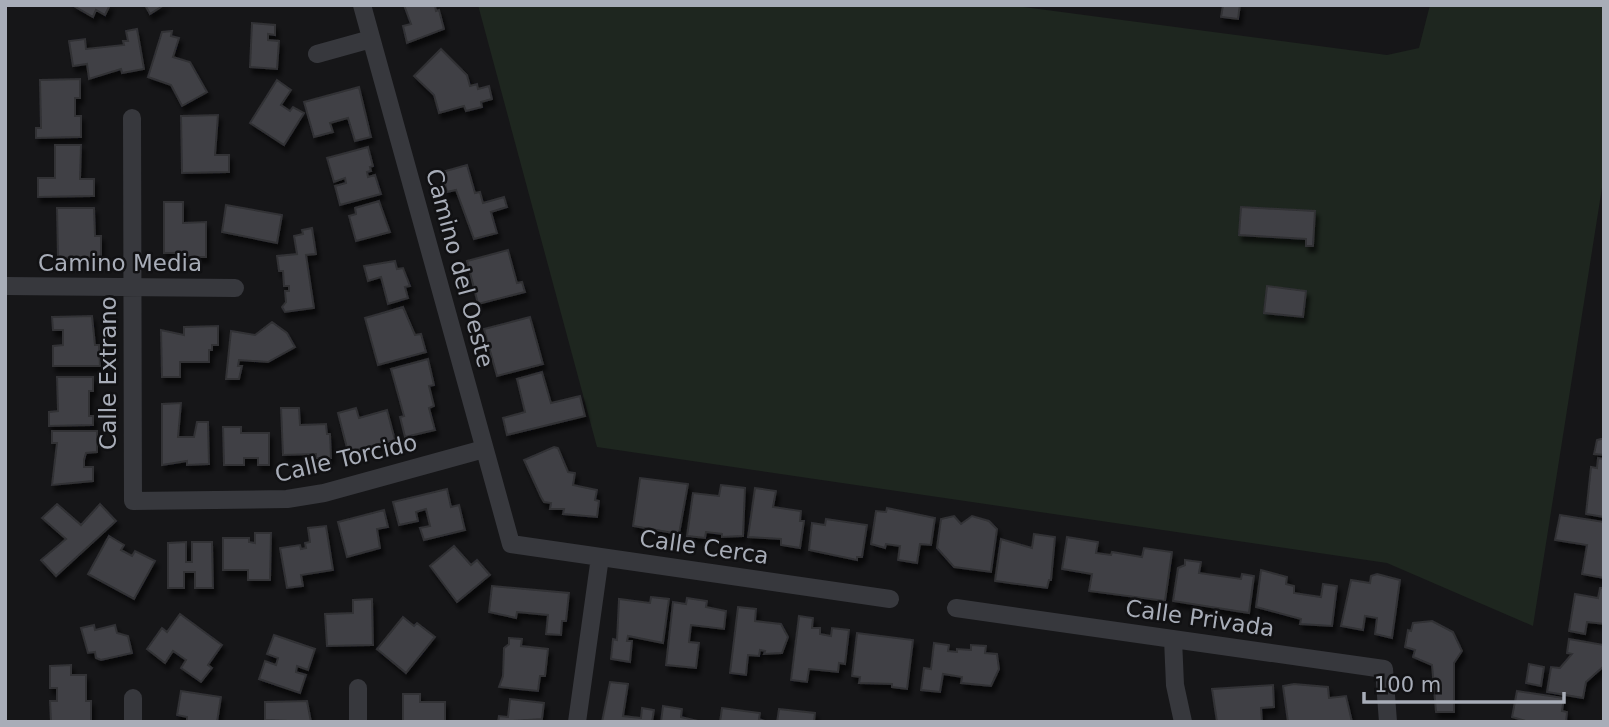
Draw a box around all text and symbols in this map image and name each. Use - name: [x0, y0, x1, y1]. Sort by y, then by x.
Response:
- street label: Camino del Oeste: [421, 166, 499, 370]
- street label: Camino Media: [38, 250, 202, 276]
- street label: Calle Extrano: [95, 296, 121, 450]
- street label: Calle Torcido: [272, 429, 420, 487]
- street label: Calle Cerca: [638, 525, 770, 569]
- street label: Calle Privada: [1124, 595, 1276, 641]
- scale bar: [1364, 660, 1564, 704]
- text: 100 m: [1374, 673, 1441, 697]

